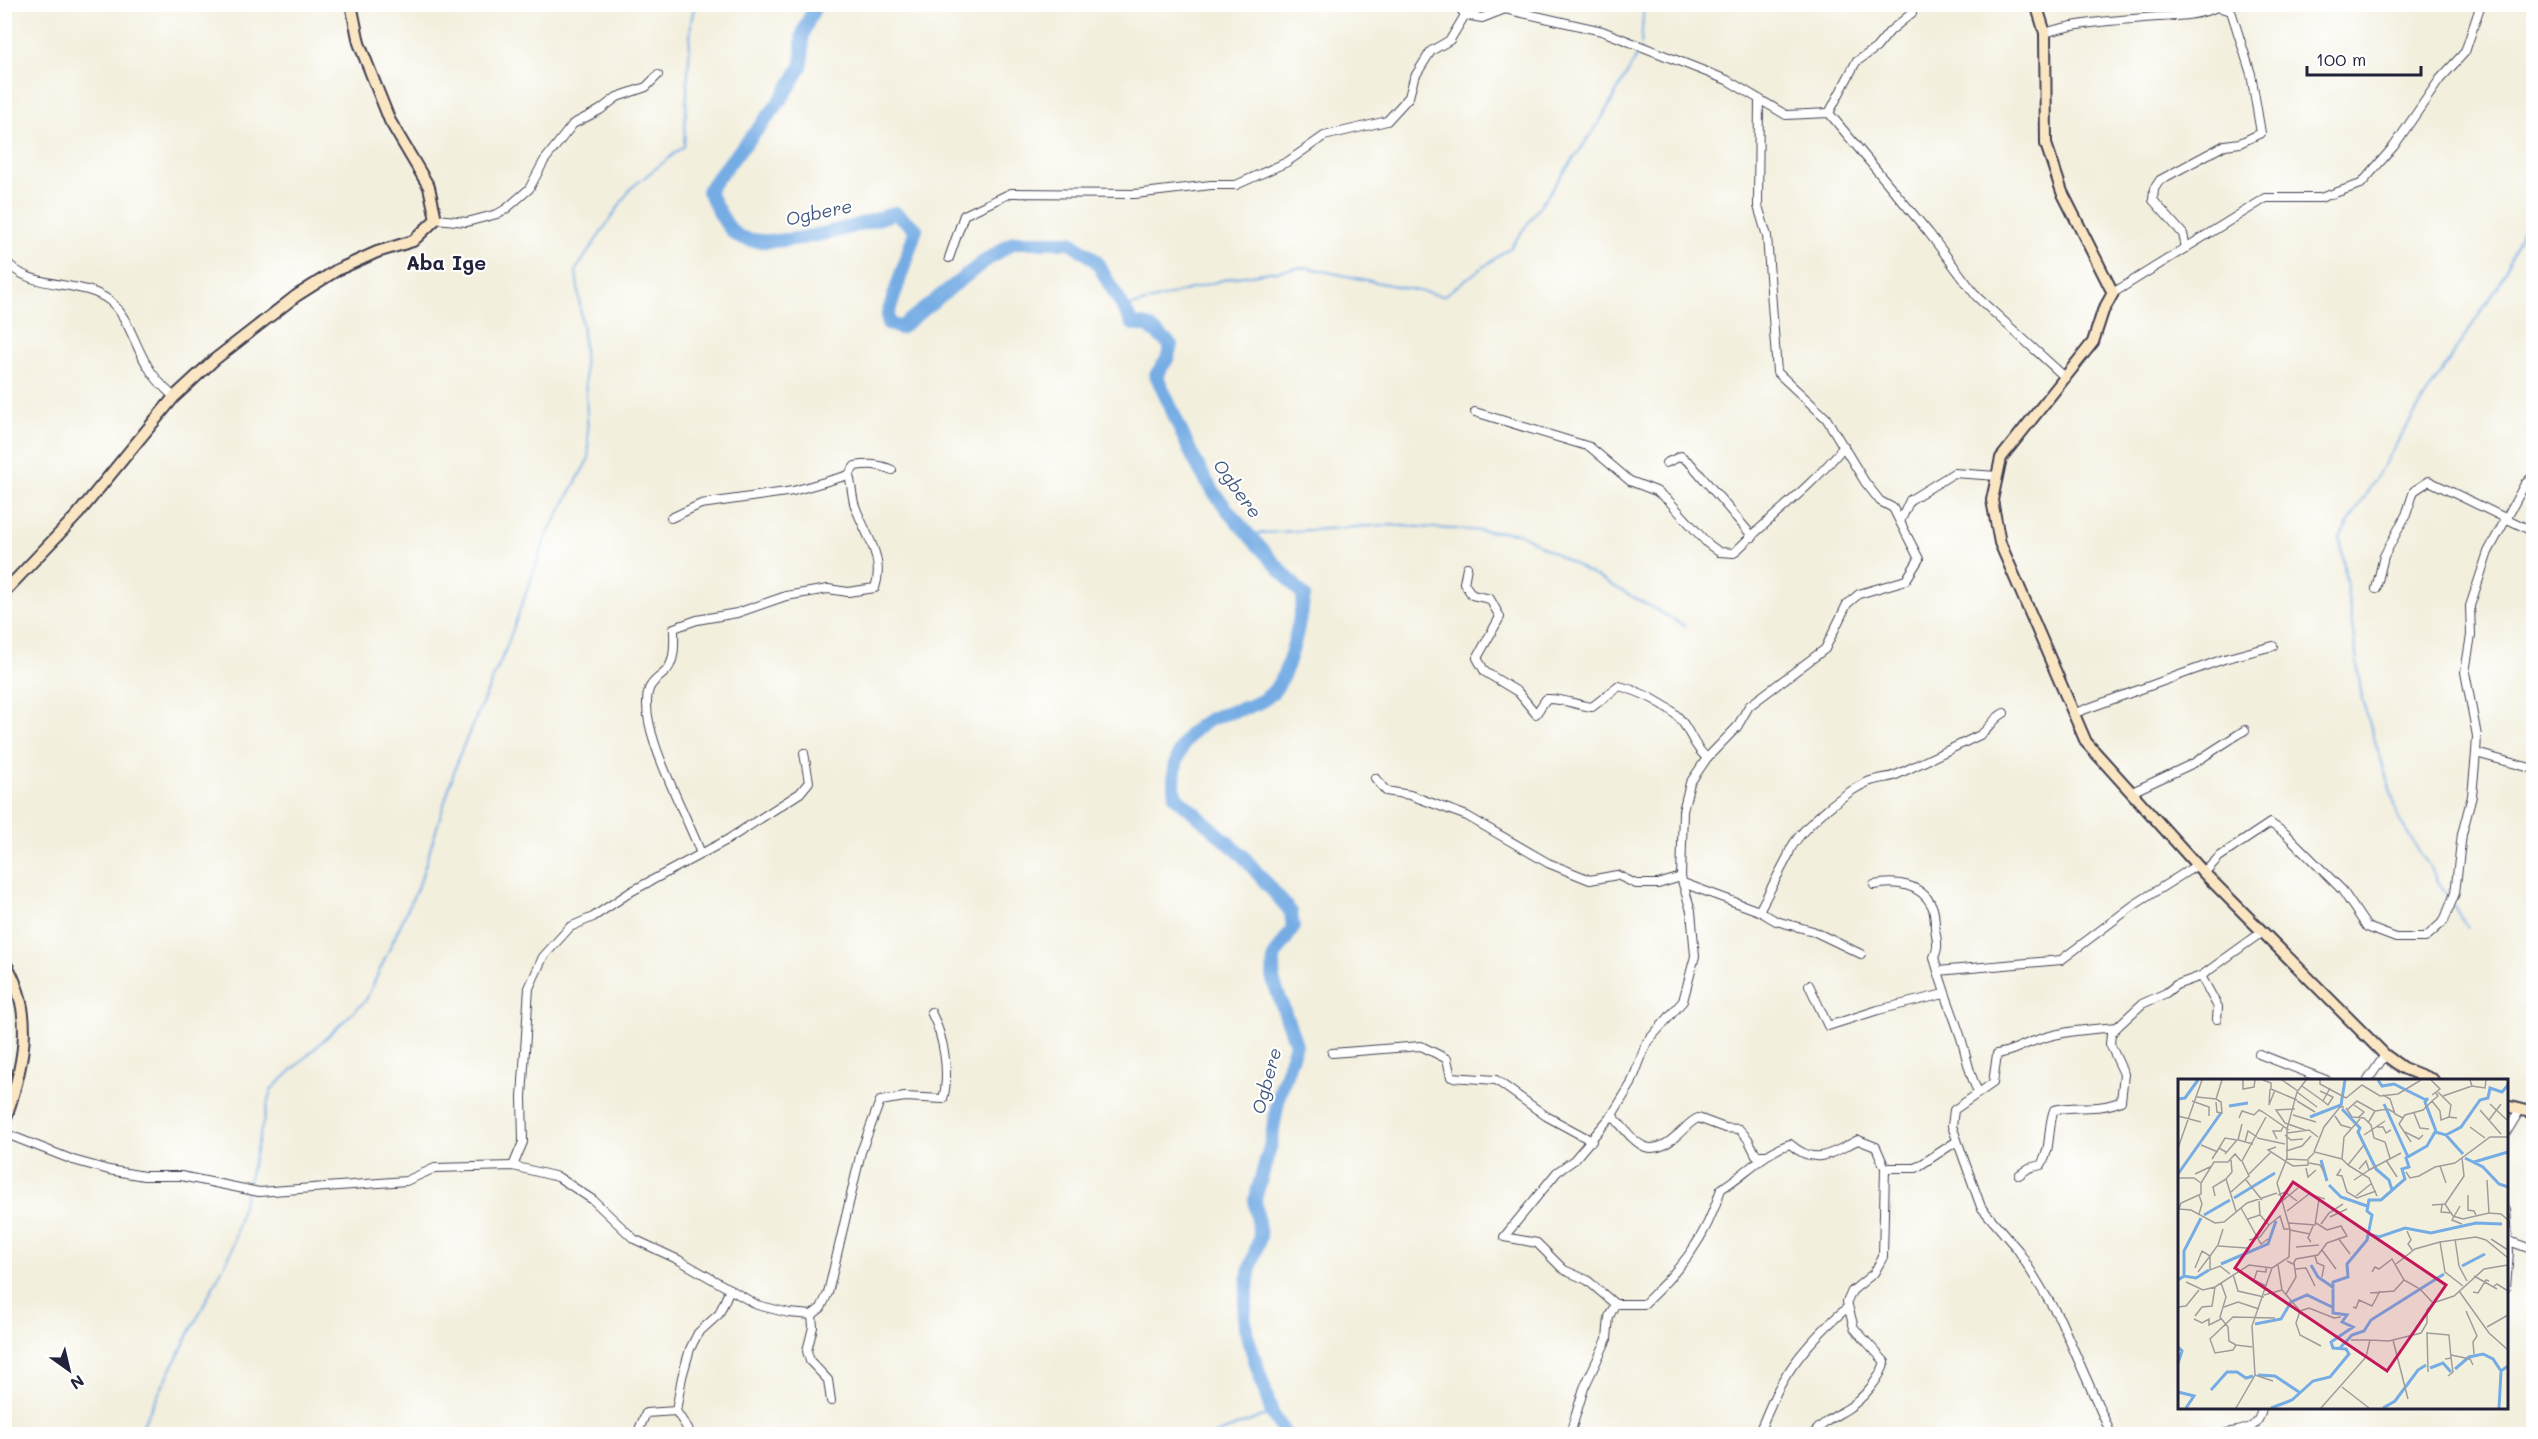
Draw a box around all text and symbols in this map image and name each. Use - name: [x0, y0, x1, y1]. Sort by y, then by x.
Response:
- scale bar: [2307, 39, 2421, 77]
- text: 100 m: [2316, 47, 2366, 71]
- water label: Ogbere: [783, 193, 854, 231]
- district label: Aba Ige: [406, 249, 486, 275]
- water label: Ogbere: [1208, 454, 1267, 523]
- water label: Ogbere: [1246, 1045, 1286, 1116]
- inset map: [2178, 1079, 2508, 1409]
- north arrow: [39, 1340, 99, 1400]
- text: N: [67, 1371, 89, 1395]

